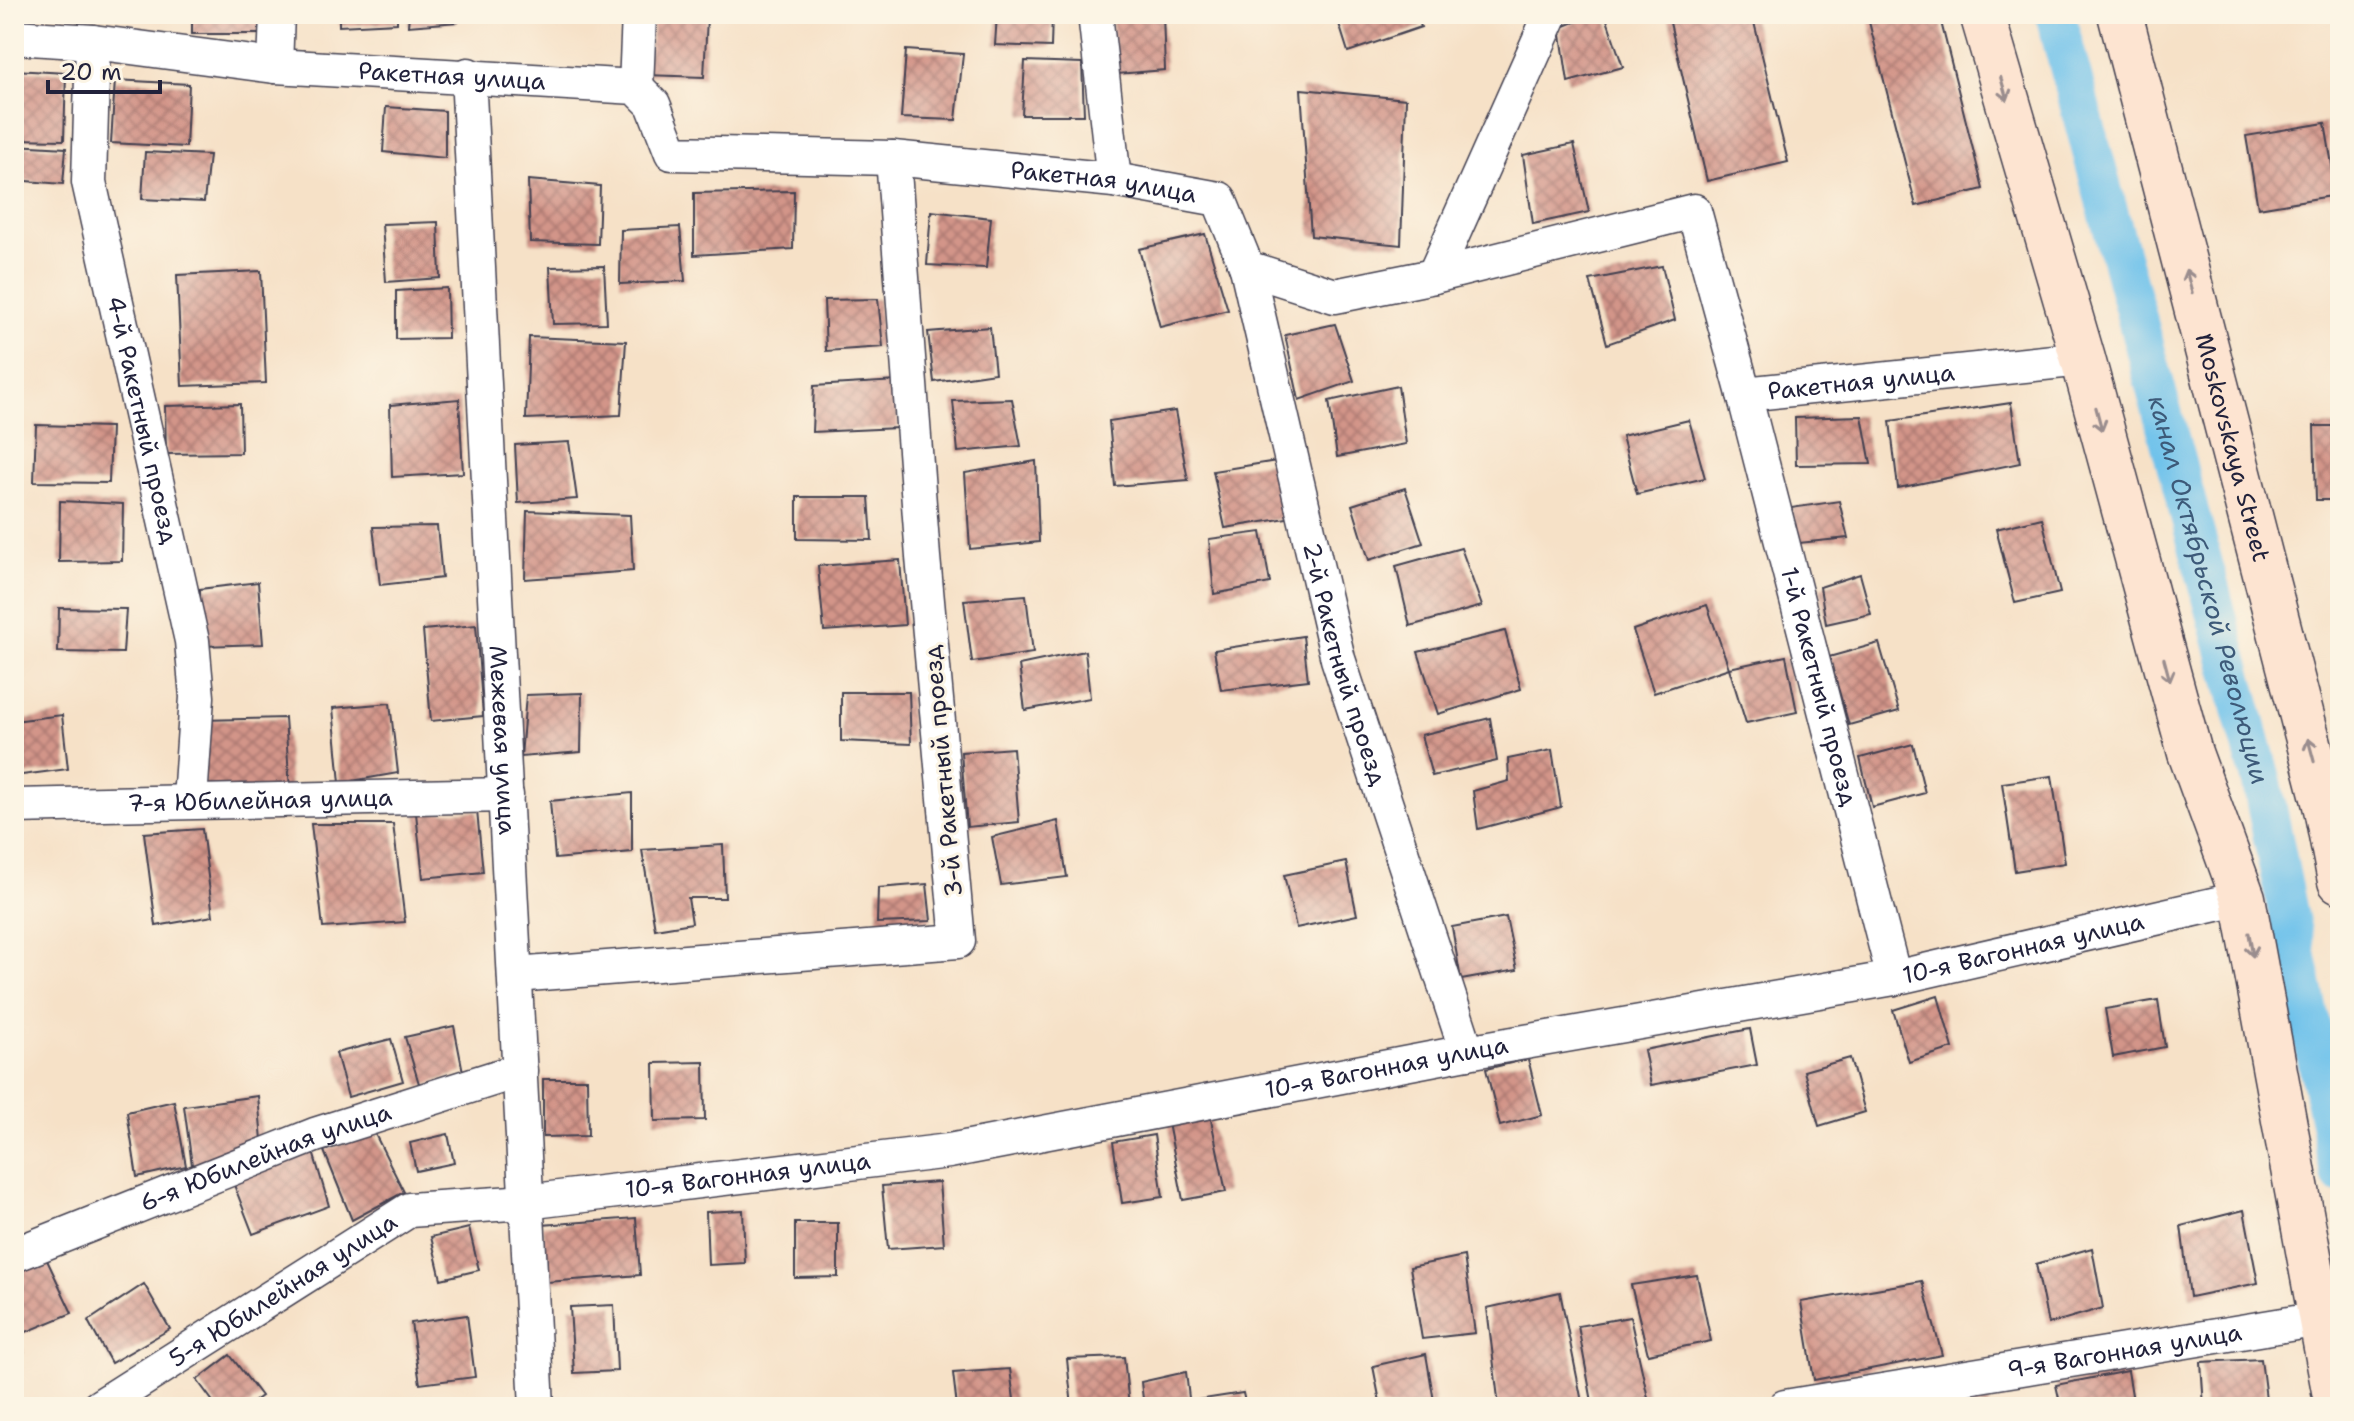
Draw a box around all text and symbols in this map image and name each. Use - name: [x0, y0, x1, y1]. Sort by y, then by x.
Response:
- scale bar: [48, 44, 160, 94]
- street label: Ракетная улица: [357, 55, 547, 98]
- text: 20 m: [60, 56, 122, 88]
- one-way arrow: [1997, 75, 2012, 101]
- street label: Ракетная улица: [1009, 154, 1199, 211]
- one-way arrow: [2181, 269, 2196, 295]
- street label: 4-й Ракетный проезд: [99, 293, 186, 547]
- street label: Moskovskaya Street: [2187, 330, 2277, 565]
- street label: Ракетная улица: [1766, 356, 1956, 407]
- water label: канал Октябрьской Революции: [2141, 391, 2279, 788]
- one-way arrow: [2093, 406, 2108, 432]
- street label: 2-й Ракетный проезд: [1295, 539, 1394, 790]
- street label: 1-й Ракетный проезд: [1773, 564, 1865, 809]
- street label: 3-й Ракетный проезд: [916, 644, 970, 898]
- street label: Межевая улица: [482, 645, 523, 836]
- one-way arrow: [2161, 657, 2176, 683]
- one-way arrow: [2303, 737, 2318, 763]
- street label: 7-я Юбилейная улица: [127, 782, 393, 819]
- street label: 10-я Вагонная улица: [1899, 905, 2147, 992]
- one-way arrow: [2245, 932, 2260, 957]
- street label: 10-я Вагонная улица: [1262, 1029, 1511, 1106]
- street label: 6-я Юбилейная улица: [135, 1096, 395, 1219]
- street label: 10-я Вагонная улица: [623, 1145, 872, 1206]
- street label: 5-я Юбилейная улица: [163, 1206, 403, 1374]
- street label: 9-я Вагонная улица: [2005, 1316, 2244, 1386]

